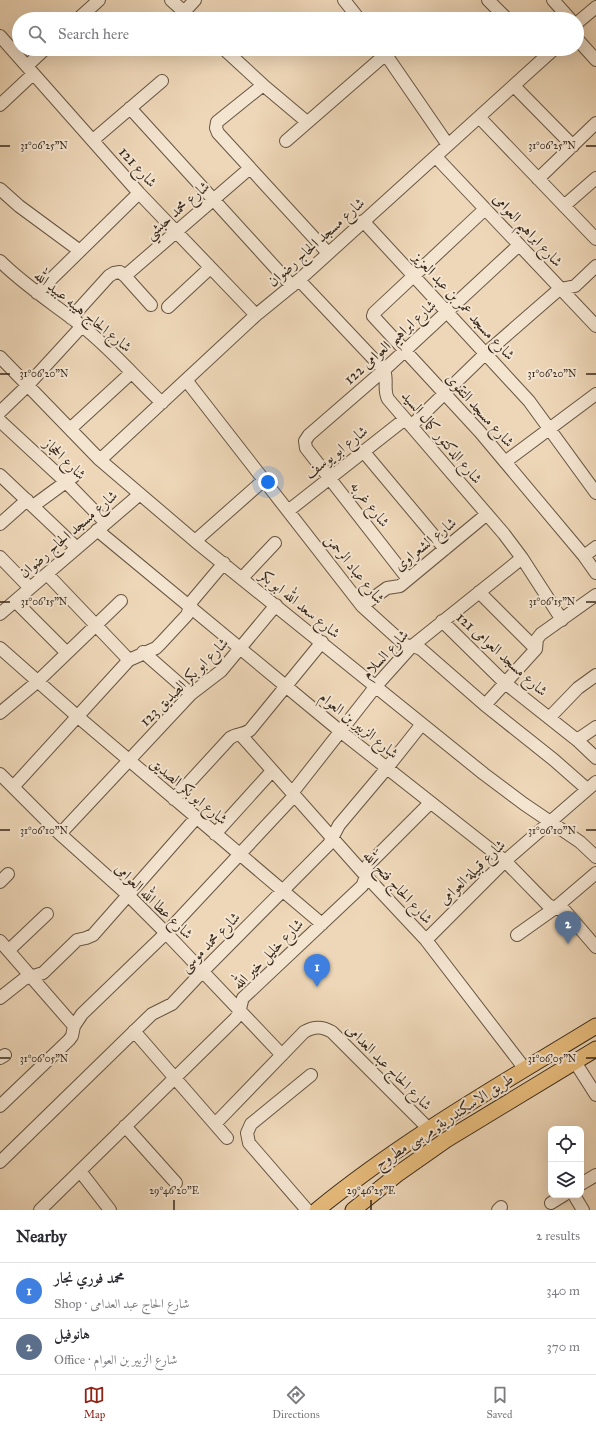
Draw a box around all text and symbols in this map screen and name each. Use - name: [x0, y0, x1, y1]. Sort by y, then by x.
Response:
- search box: [12, 12, 584, 56]
- icon: search: [26, 23, 48, 45]
- text: Search here: [58, 25, 129, 43]
- text: 31°06'25"N: [20, 140, 68, 152]
- text: 31°06'25"N: [528, 140, 576, 152]
- street label: شارع 121: [112, 143, 161, 194]
- street label: شارع محمد حبشي: [141, 177, 216, 247]
- street label: شارع ابراهيم العوامى: [485, 189, 567, 275]
- street label: شارع مسجد الحاج رضوان: [264, 194, 371, 293]
- street label: شارع مسجد عمر بن عبد العزيز: [405, 247, 519, 367]
- street label: شارع الحاج هيبه عبيد الله: [28, 264, 137, 359]
- street label: شارع ابراهيم العوامى 122: [340, 296, 444, 393]
- text: 31°06'20"N: [20, 368, 69, 380]
- text: 31°06'20"N: [528, 368, 577, 380]
- street label: شارع مسجد التقوى: [439, 369, 518, 454]
- street label: شارع الدكتور كمال السيد: [395, 387, 486, 490]
- street label: شارع ابو يوسف: [301, 422, 374, 485]
- street label: شارع الحجاز: [36, 433, 90, 486]
- your location: [258, 472, 278, 492]
- street label: شارع غربه: [343, 477, 394, 533]
- street label: شارع مسجد الحاج رضوان: [15, 486, 124, 585]
- street label: شارع الشعراوى: [390, 513, 462, 578]
- street label: شارع عباد الرحمن: [318, 530, 389, 610]
- street label: شارع سعد الله ابو بكر: [252, 562, 346, 645]
- text: 31°06'15"N: [21, 596, 68, 608]
- text: 31°06'15"N: [529, 596, 576, 608]
- street label: شارع مسجد العوامى 121: [450, 608, 552, 703]
- street label: شارع السلام: [358, 626, 415, 685]
- street label: شارع ابو بكر الصديق 123: [136, 634, 235, 733]
- street label: شارع الزبير بن العوام: [313, 688, 402, 766]
- street label: شارع ابو بكر الصديق: [144, 753, 231, 832]
- text: 31°06'10"N: [20, 825, 68, 837]
- text: 31°06'10"N: [528, 825, 576, 837]
- street label: شارع قبيلة العوامى: [435, 836, 512, 911]
- street label: شارع الحاج فتح الله: [356, 845, 439, 931]
- street label: شارع عطا الله العوامى: [108, 857, 199, 946]
- street label: شارع محمد موسى: [176, 908, 247, 979]
- pin: 2: [555, 911, 581, 944]
- street label: شارع خليل خير الله: [227, 913, 310, 996]
- pin: 1: [304, 954, 330, 987]
- street label: شارع الحاج عبد العدامى: [339, 1020, 436, 1117]
- text: 31°06'05"N: [20, 1053, 69, 1065]
- text: 31°06'05"N: [528, 1053, 577, 1065]
- street label: طريق الاسكندرية, مرسى مطروح: [371, 1069, 519, 1176]
- map controls: [548, 1126, 584, 1198]
- button: locate: [548, 1126, 584, 1162]
- button: layers: [548, 1162, 584, 1198]
- text: 29°46'20"E: [149, 1185, 199, 1197]
- text: 29°46'25"E: [347, 1185, 395, 1197]
- text: Nearby: [16, 1226, 67, 1247]
- text: 2 results: [536, 1228, 580, 1244]
- text: محمد فوري نجار: [54, 1269, 125, 1287]
- text: 1: [26, 1283, 32, 1299]
- text: 340 m: [546, 1283, 580, 1299]
- text: Shop · شارع الحاج عبد العدامى: [54, 1296, 189, 1312]
- text: هانوفيل: [54, 1325, 90, 1343]
- text: 2: [26, 1339, 32, 1355]
- text: 370 m: [547, 1339, 580, 1355]
- text: Office · شارع الزبير بن العوام: [54, 1352, 177, 1368]
- tab: Map: [83, 1384, 105, 1421]
- tab: Directions: [272, 1384, 320, 1421]
- tab: Saved: [486, 1384, 513, 1421]

